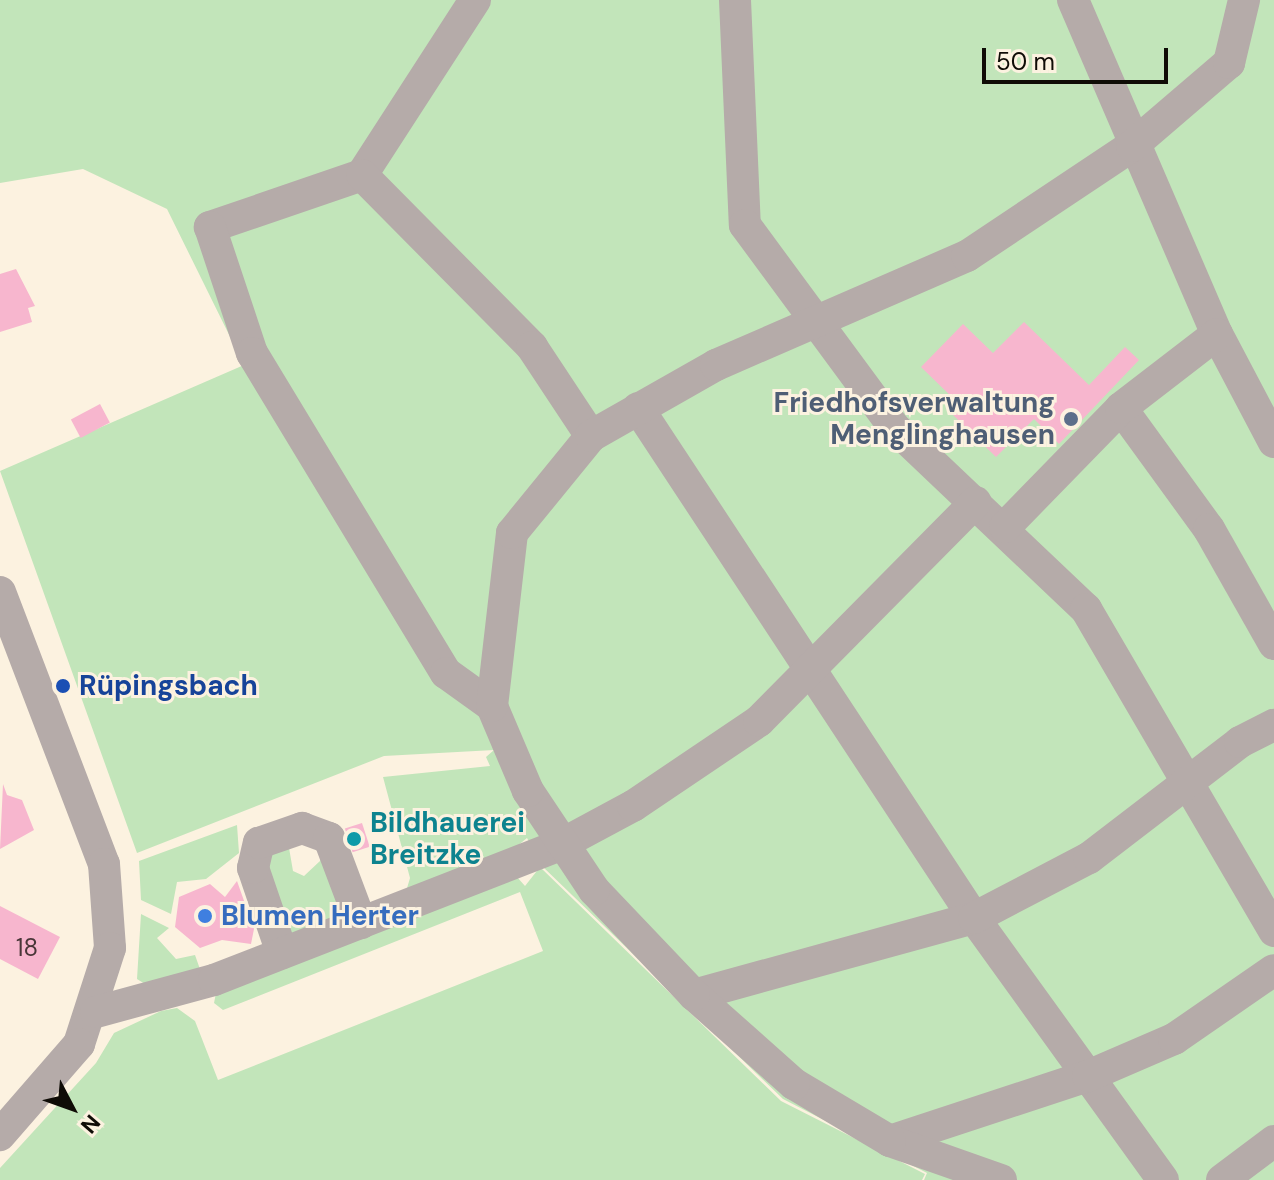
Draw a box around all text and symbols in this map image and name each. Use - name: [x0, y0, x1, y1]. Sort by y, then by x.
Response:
- scale bar: [986, 32, 1172, 82]
- text: 50 m: [996, 46, 1055, 77]
- place label: Friedhofsverwaltung Menglinghausen: [774, 386, 1055, 452]
- marker: Friedhofsverwaltung Menglinghausen: [1062, 410, 1080, 428]
- place label: Rüpingsbach: [79, 669, 258, 703]
- marker: Rüpingsbach: [54, 677, 72, 695]
- place label: Bildhauerei Breitzke: [370, 806, 525, 872]
- marker: Bildhauerei Breitzke: [345, 830, 363, 848]
- place label: Blumen Herter: [221, 899, 419, 933]
- marker: Blumen Herter: [196, 907, 214, 925]
- house number: 18: [16, 934, 38, 962]
- north arrow: [32, 1068, 112, 1148]
- text: N: [74, 1108, 107, 1140]

